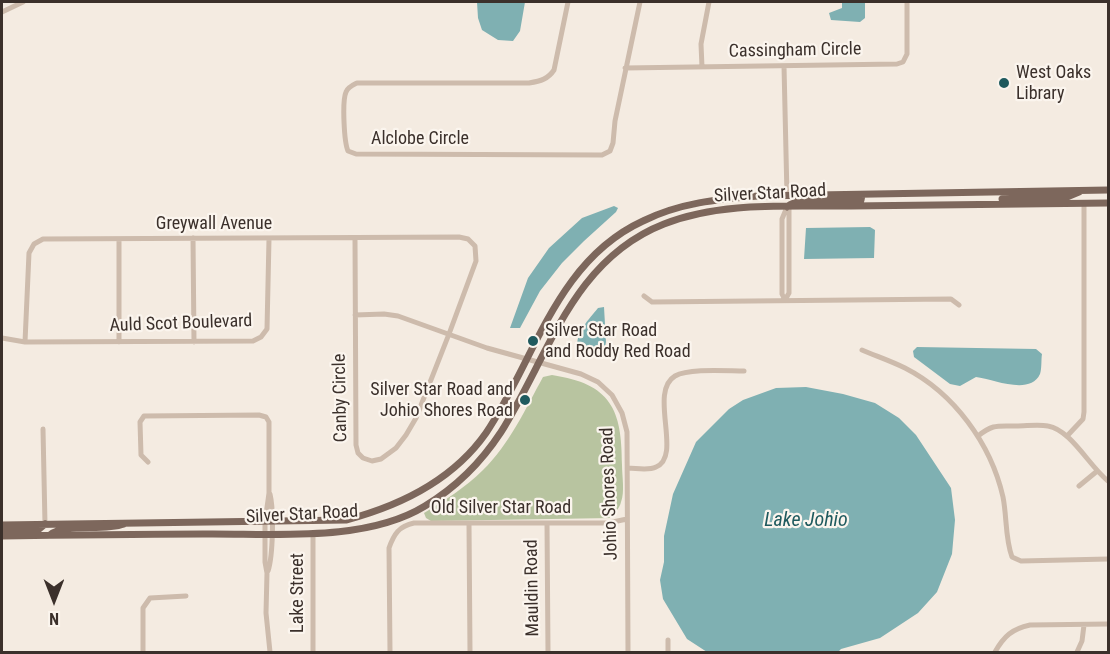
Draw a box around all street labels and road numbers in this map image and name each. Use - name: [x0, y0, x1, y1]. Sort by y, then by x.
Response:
- street label: Cassingham Circle: [729, 39, 861, 63]
- street label: Alclobe Circle: [371, 128, 469, 150]
- street label: Silver Star Road: [713, 180, 827, 208]
- street label: Greywall Avenue: [156, 213, 272, 235]
- street label: Auld Scot Boulevard: [109, 311, 253, 337]
- street label: Canby Circle: [329, 354, 353, 442]
- street label: Johio Shores Road: [597, 427, 623, 561]
- street label: Old Silver Star Road: [431, 497, 571, 519]
- street label: Silver Star Road: [245, 501, 359, 529]
- street label: Mauldin Road: [521, 539, 545, 637]
- street label: Lake Street: [287, 553, 309, 633]

